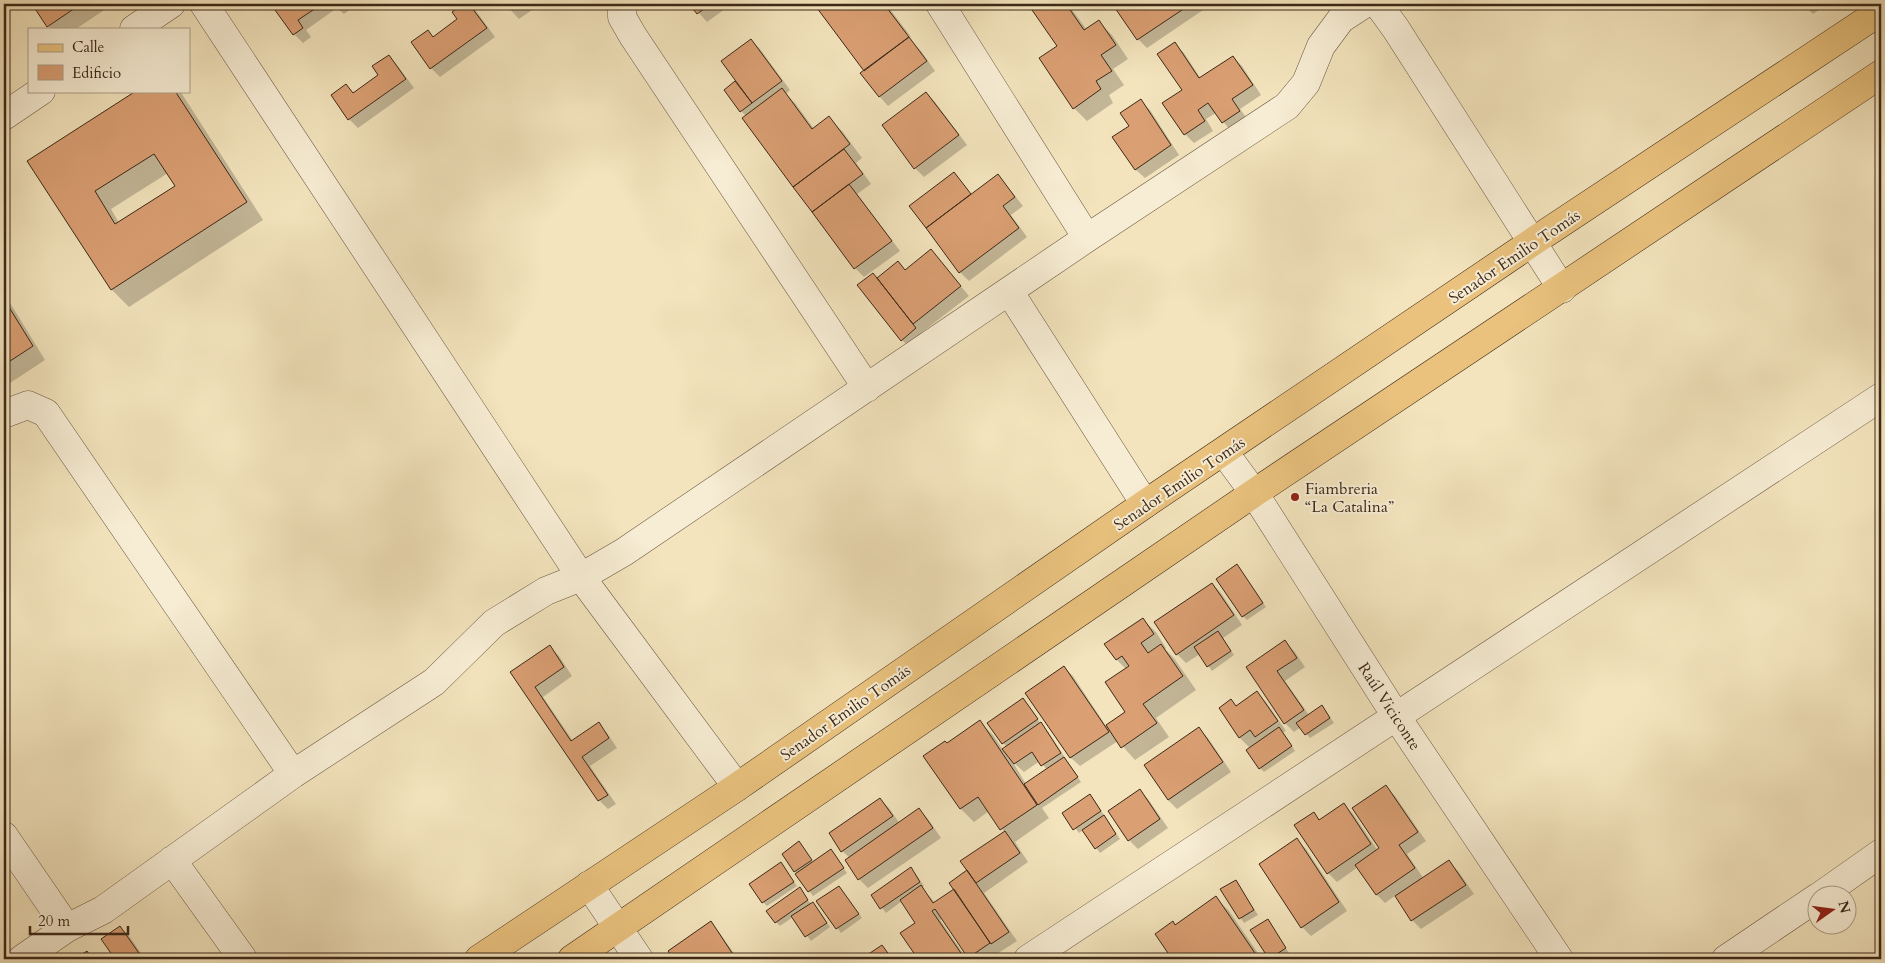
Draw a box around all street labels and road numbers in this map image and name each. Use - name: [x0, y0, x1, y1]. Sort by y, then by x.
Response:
- street label: Senador Emilio Tomás: [1444, 205, 1585, 309]
- street label: Senador Emilio Tomás: [1109, 432, 1250, 536]
- street label: Raúl Viciconte: [1353, 658, 1426, 755]
- street label: Senador Emilio Tomás: [776, 660, 915, 766]

